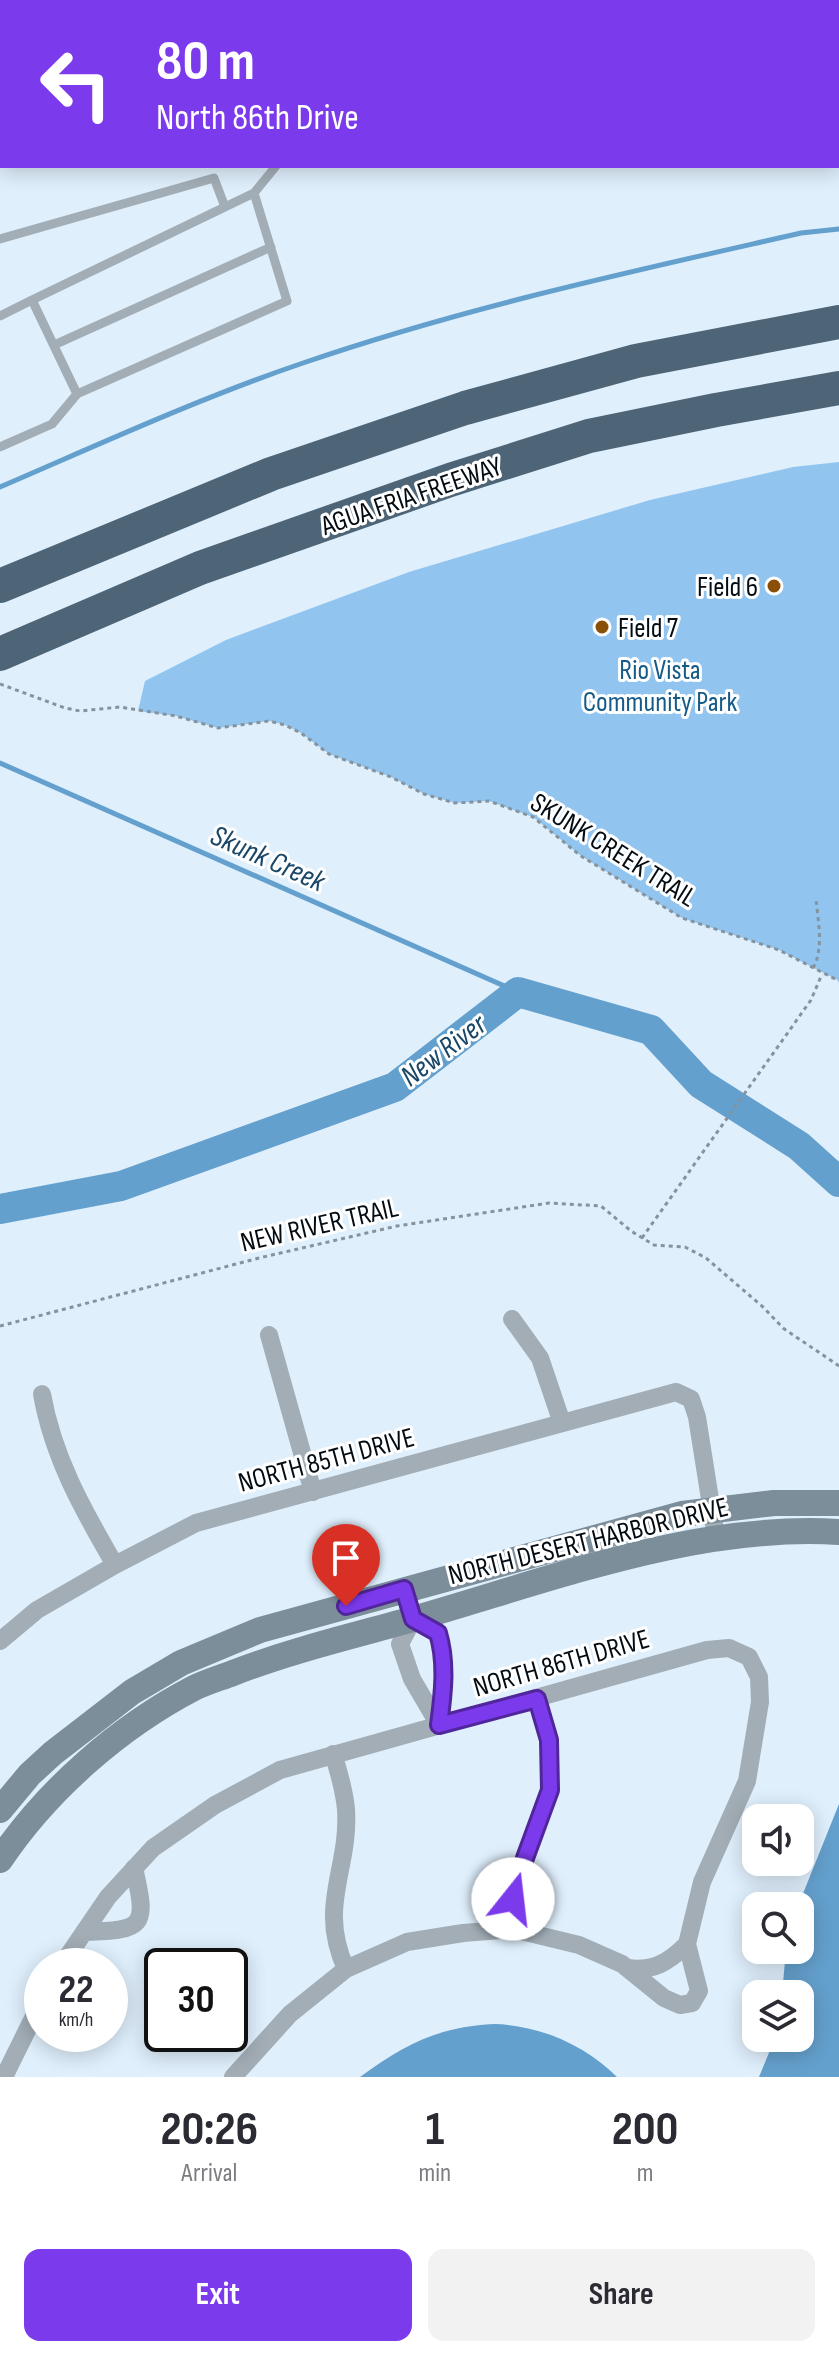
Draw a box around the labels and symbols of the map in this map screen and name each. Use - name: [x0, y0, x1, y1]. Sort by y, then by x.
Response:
- street label: AGUA FRIA FREEWAY: [316, 450, 507, 543]
- place label: Field 6: [697, 571, 758, 604]
- marker: Field 6: [765, 577, 783, 595]
- place label: Field 7: [618, 612, 678, 645]
- marker: Field 7: [593, 618, 611, 636]
- park label: Rio Vista Community Park: [583, 654, 738, 719]
- street label: SKUNK CREEK TRAIL: [524, 786, 702, 914]
- water label: Skunk Creek: [205, 818, 331, 900]
- water label: New River: [394, 1006, 495, 1095]
- street label: NEW RIVER TRAIL: [237, 1191, 401, 1260]
- street label: NORTH 85TH DRIVE: [235, 1421, 418, 1500]
- street label: NORTH DESERT HARBOR DRIVE: [445, 1491, 732, 1592]
- pin: [312, 1524, 380, 1606]
- street label: NORTH 86TH DRIVE: [470, 1623, 653, 1704]
- position arrow: [471, 1857, 555, 1941]
- speed limit sign: 30: [144, 1948, 248, 2052]

